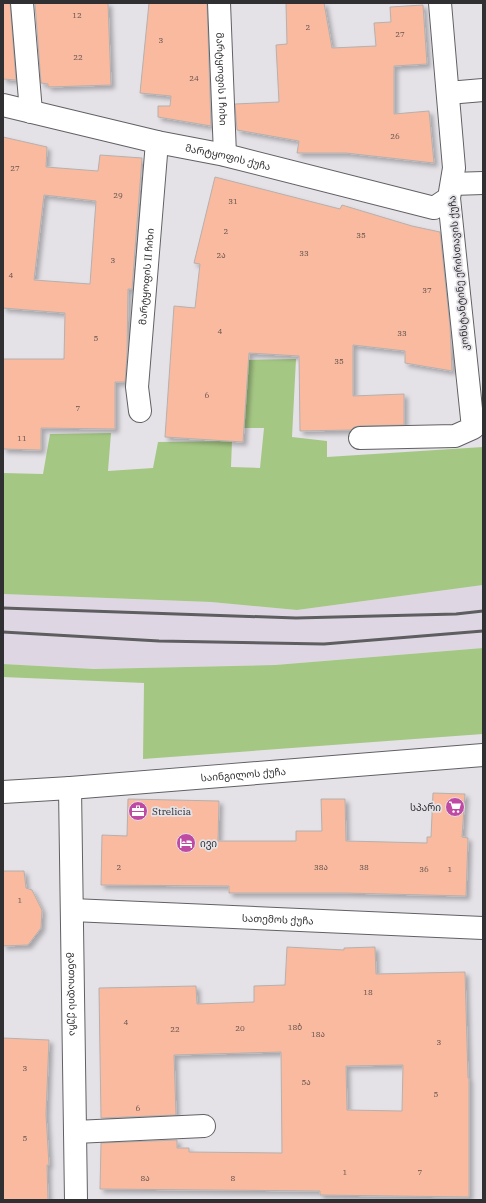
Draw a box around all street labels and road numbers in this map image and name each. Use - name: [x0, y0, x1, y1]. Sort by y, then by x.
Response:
- street label: მარტყოფის I ჩიხი: [213, 32, 230, 126]
- street label: მარტყოფის ქუჩა: [184, 142, 272, 173]
- street label: კონსტანტინე ერისთავის ქუჩა: [445, 195, 472, 351]
- street label: მარტყოფის II ჩიხი: [136, 228, 157, 325]
- street label: საინგილოს ქუჩა: [200, 765, 286, 785]
- street label: სათემოს ქუჩა: [241, 911, 314, 928]
- street label: განთიადის ქუჩა: [65, 952, 80, 1036]

